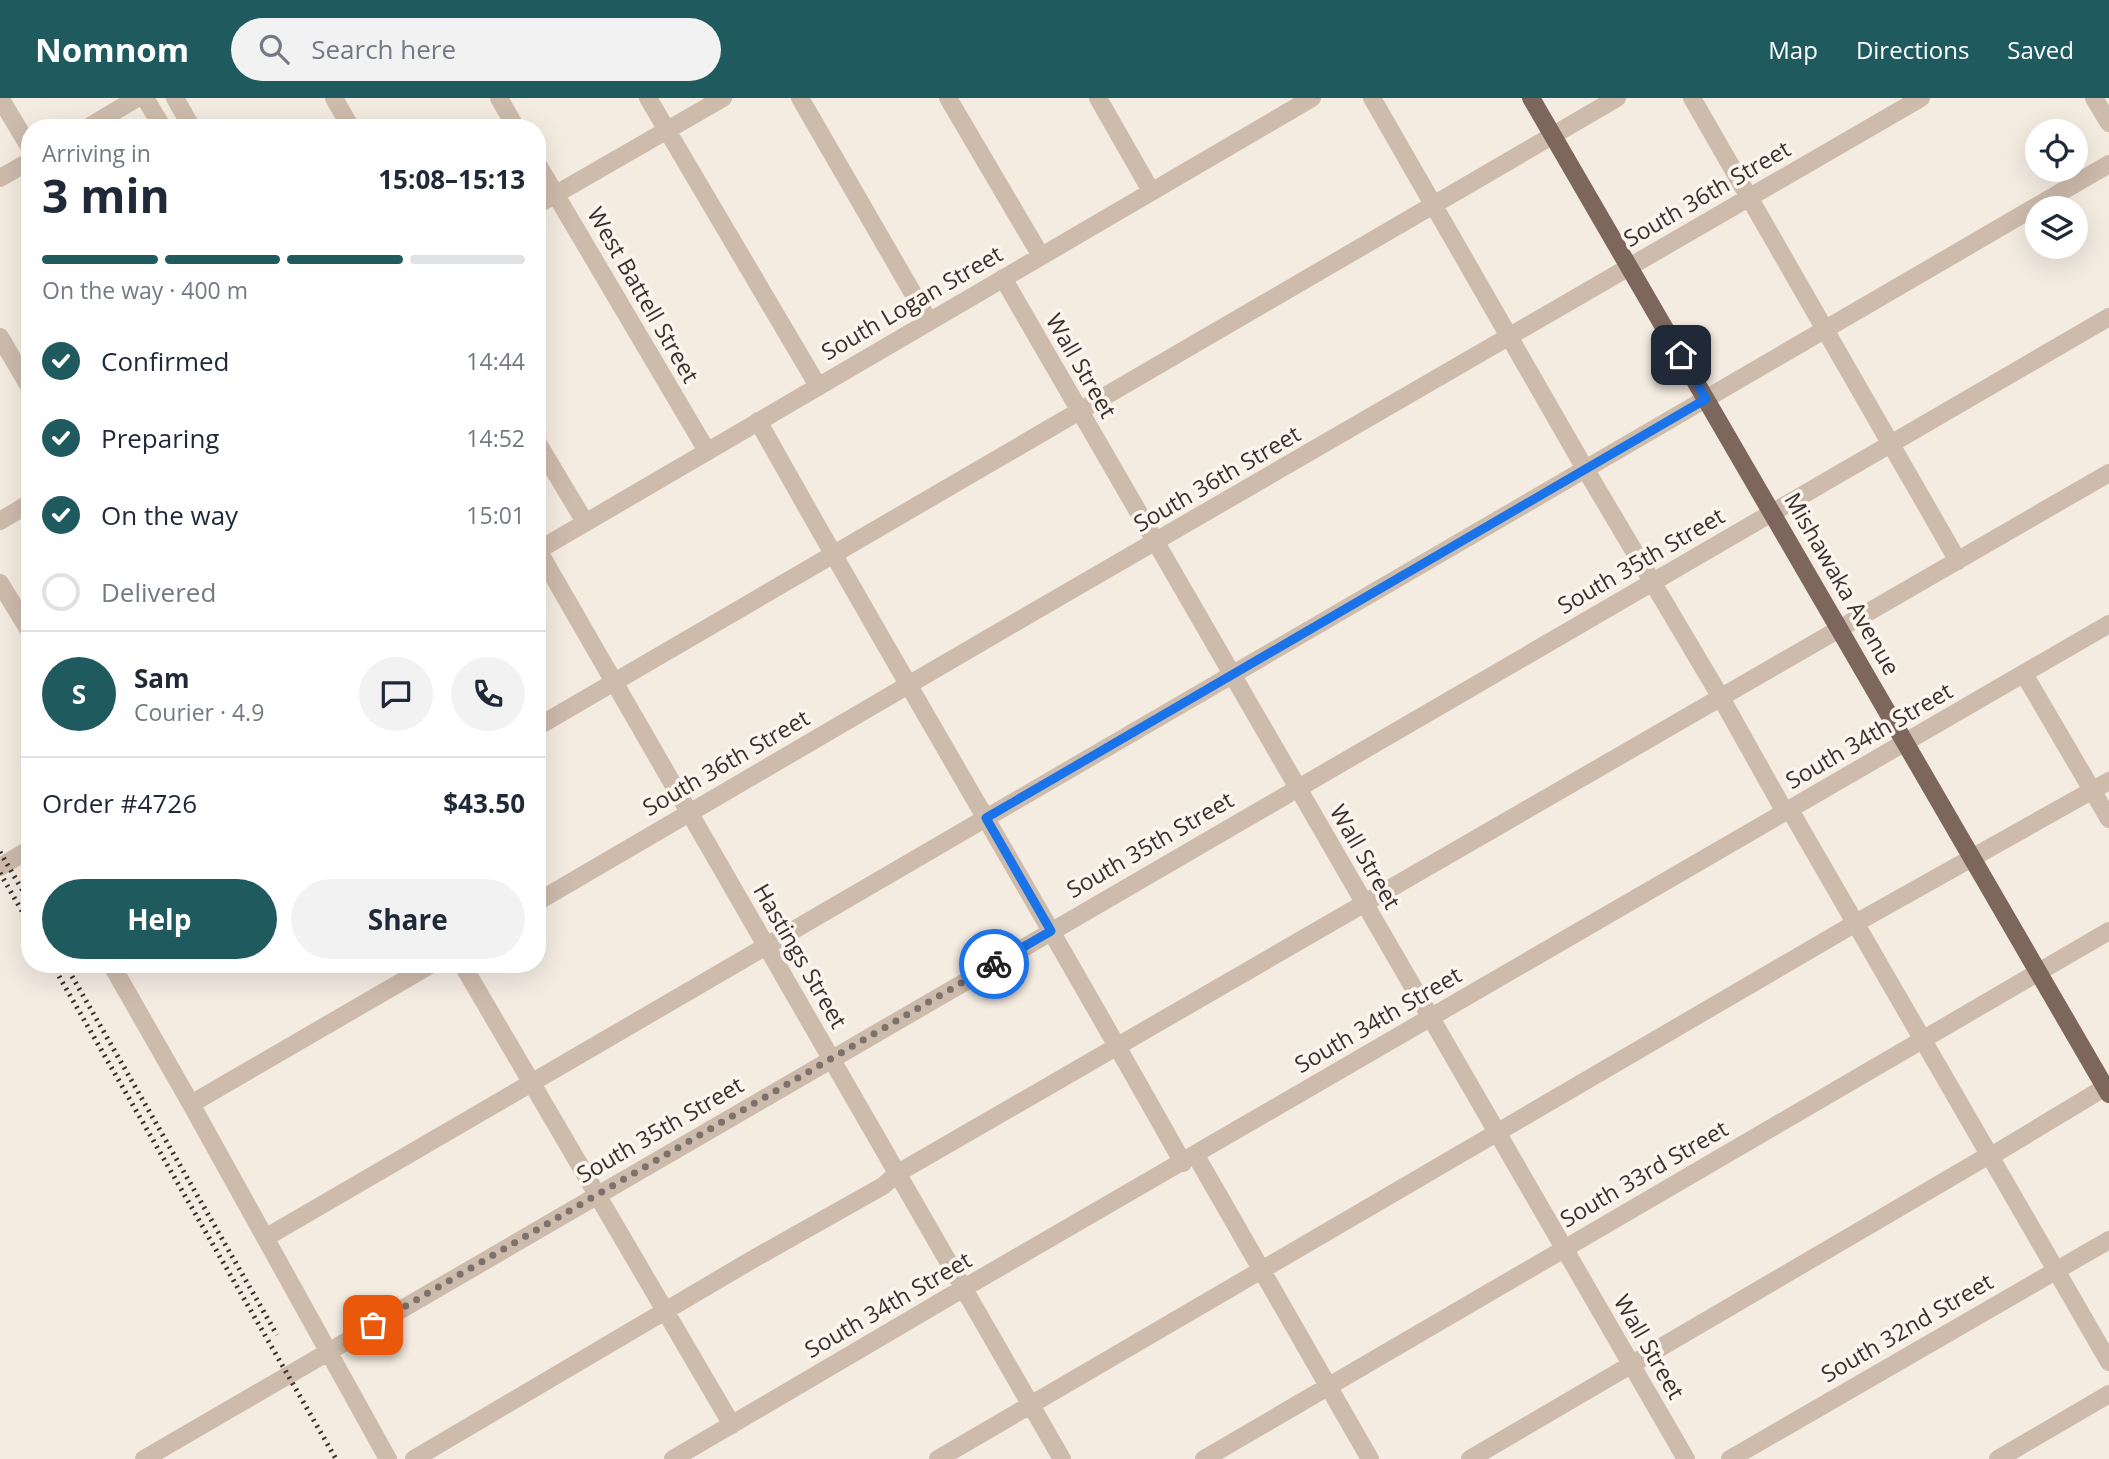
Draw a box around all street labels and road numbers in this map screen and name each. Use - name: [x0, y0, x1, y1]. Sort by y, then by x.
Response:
- street label: South 36th Street: [1617, 132, 1796, 254]
- street label: West Battell Street: [580, 201, 707, 388]
- street label: South Logan Street: [815, 237, 1008, 367]
- street label: Wall Street: [1039, 307, 1125, 424]
- street label: South 36th Street: [1127, 417, 1306, 539]
- street label: Mishawaka Avenue: [1778, 486, 1908, 681]
- street label: South 35th Street: [1551, 499, 1730, 621]
- street label: South 34th Street: [1779, 674, 1958, 796]
- street label: South 36th Street: [636, 701, 815, 823]
- street label: South 35th Street: [1060, 783, 1239, 905]
- street label: Wall Street: [1323, 798, 1409, 915]
- street label: Hastings Street: [746, 877, 855, 1034]
- street label: South 34th Street: [1288, 958, 1467, 1080]
- street label: South 35th Street: [570, 1068, 749, 1190]
- street label: South 33rd Street: [1554, 1112, 1733, 1234]
- street label: South 34th Street: [798, 1243, 977, 1365]
- street label: South 32nd Street: [1815, 1265, 1998, 1389]
- street label: Wall Street: [1607, 1288, 1693, 1405]

